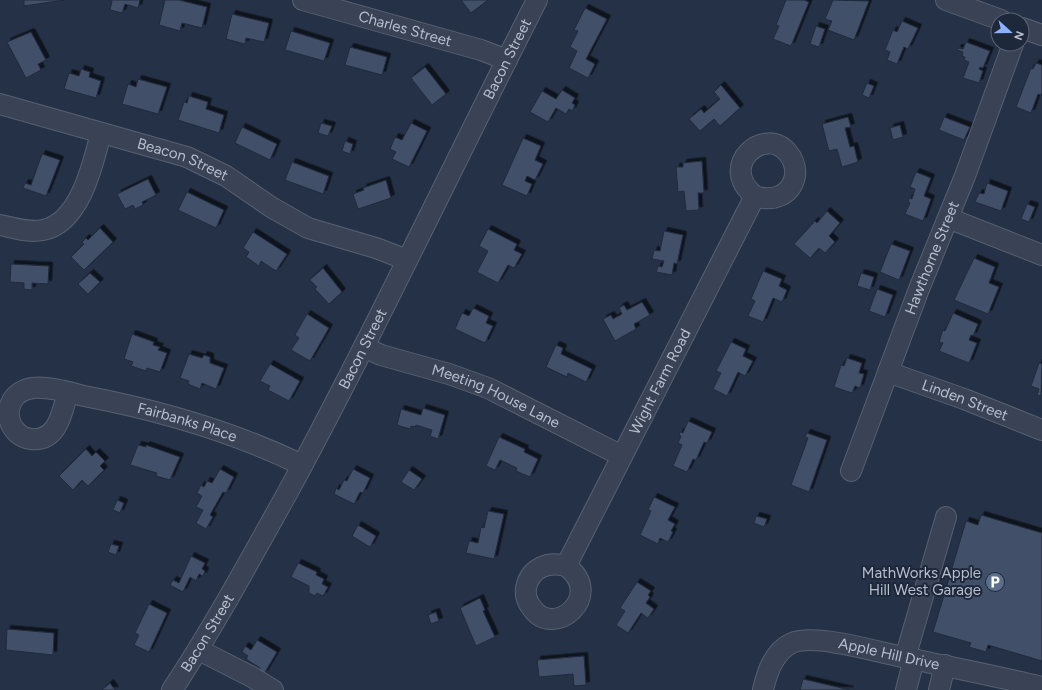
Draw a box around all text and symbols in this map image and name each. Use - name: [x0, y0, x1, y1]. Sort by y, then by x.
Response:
- street label: Charles Street: [356, 7, 454, 50]
- north arrow: [990, 12, 1030, 52]
- street label: Bacon Street: [480, 15, 535, 102]
- text: N: [1011, 29, 1026, 42]
- street label: Beacon Street: [135, 134, 231, 185]
- street label: Hawthorne Street: [901, 198, 963, 317]
- street label: Bacon Street: [335, 305, 391, 392]
- street label: Wight Farm Road: [626, 326, 695, 438]
- street label: Meeting House Lane: [430, 361, 563, 432]
- street label: Linden Street: [919, 376, 1011, 425]
- street label: Fairbanks Place: [136, 399, 239, 446]
- place label: MathWorks Apple Hill West Garage: [862, 564, 981, 599]
- parking icon: MathWorks Apple Hill West Garage: [984, 571, 1006, 593]
- street label: Bacon Street: [177, 591, 238, 675]
- street label: Apple Hill Drive: [837, 634, 941, 674]

